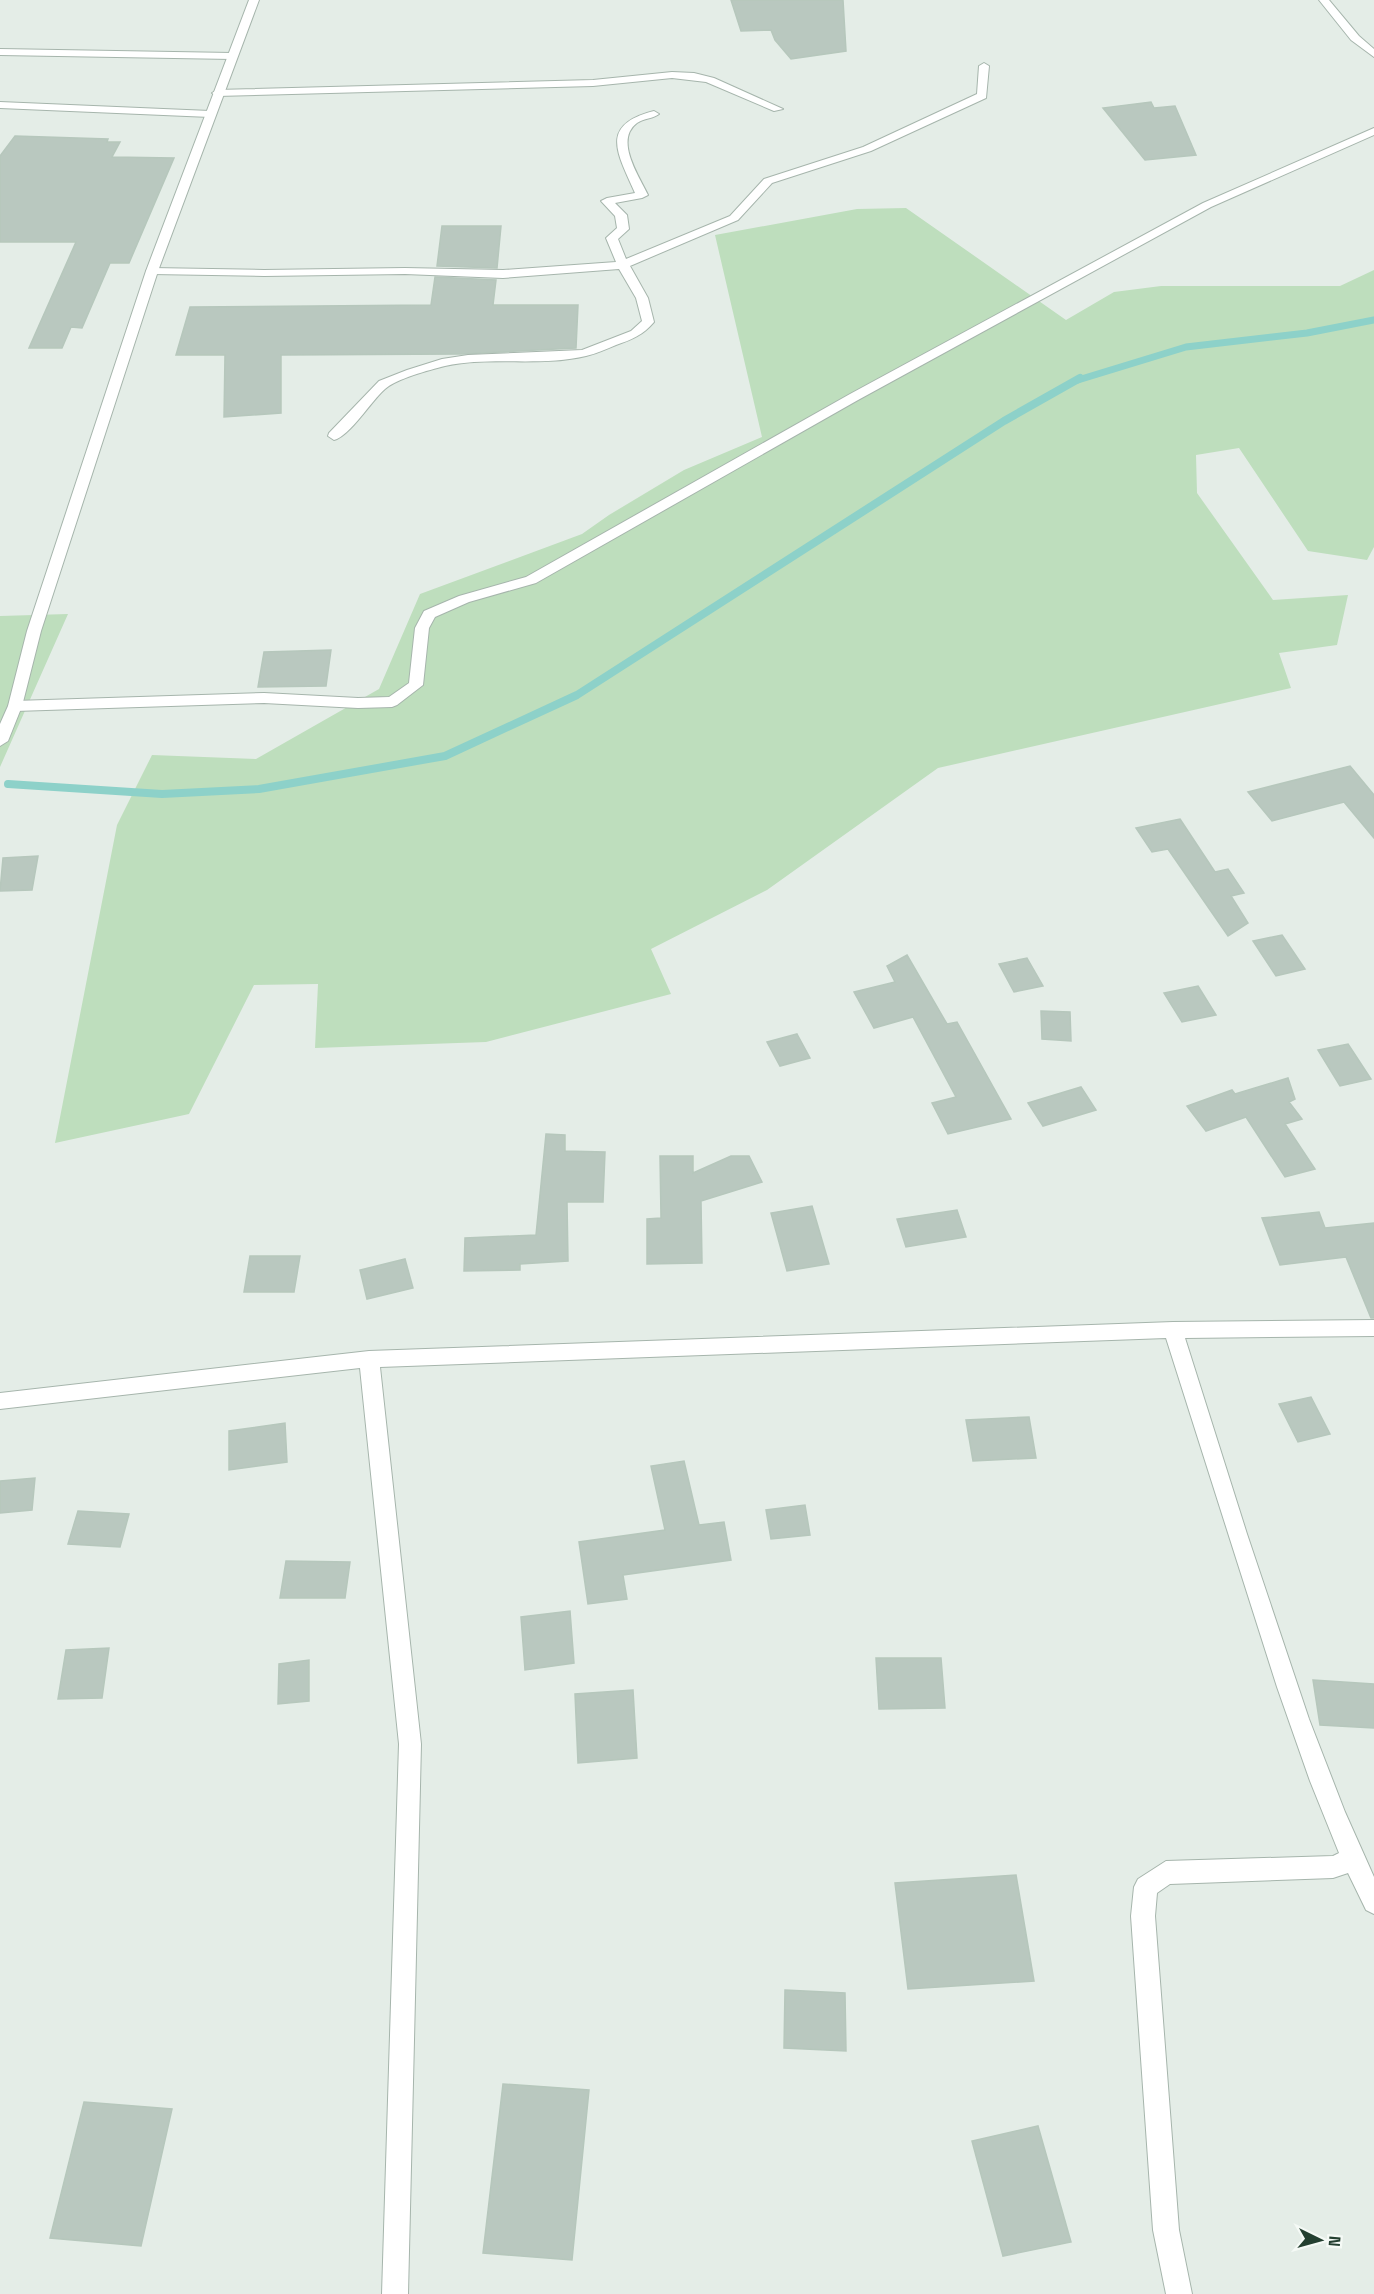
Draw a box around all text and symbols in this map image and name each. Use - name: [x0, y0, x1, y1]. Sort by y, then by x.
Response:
- north arrow: [1290, 2210, 1350, 2270]
- text: N: [1324, 2235, 1345, 2248]

